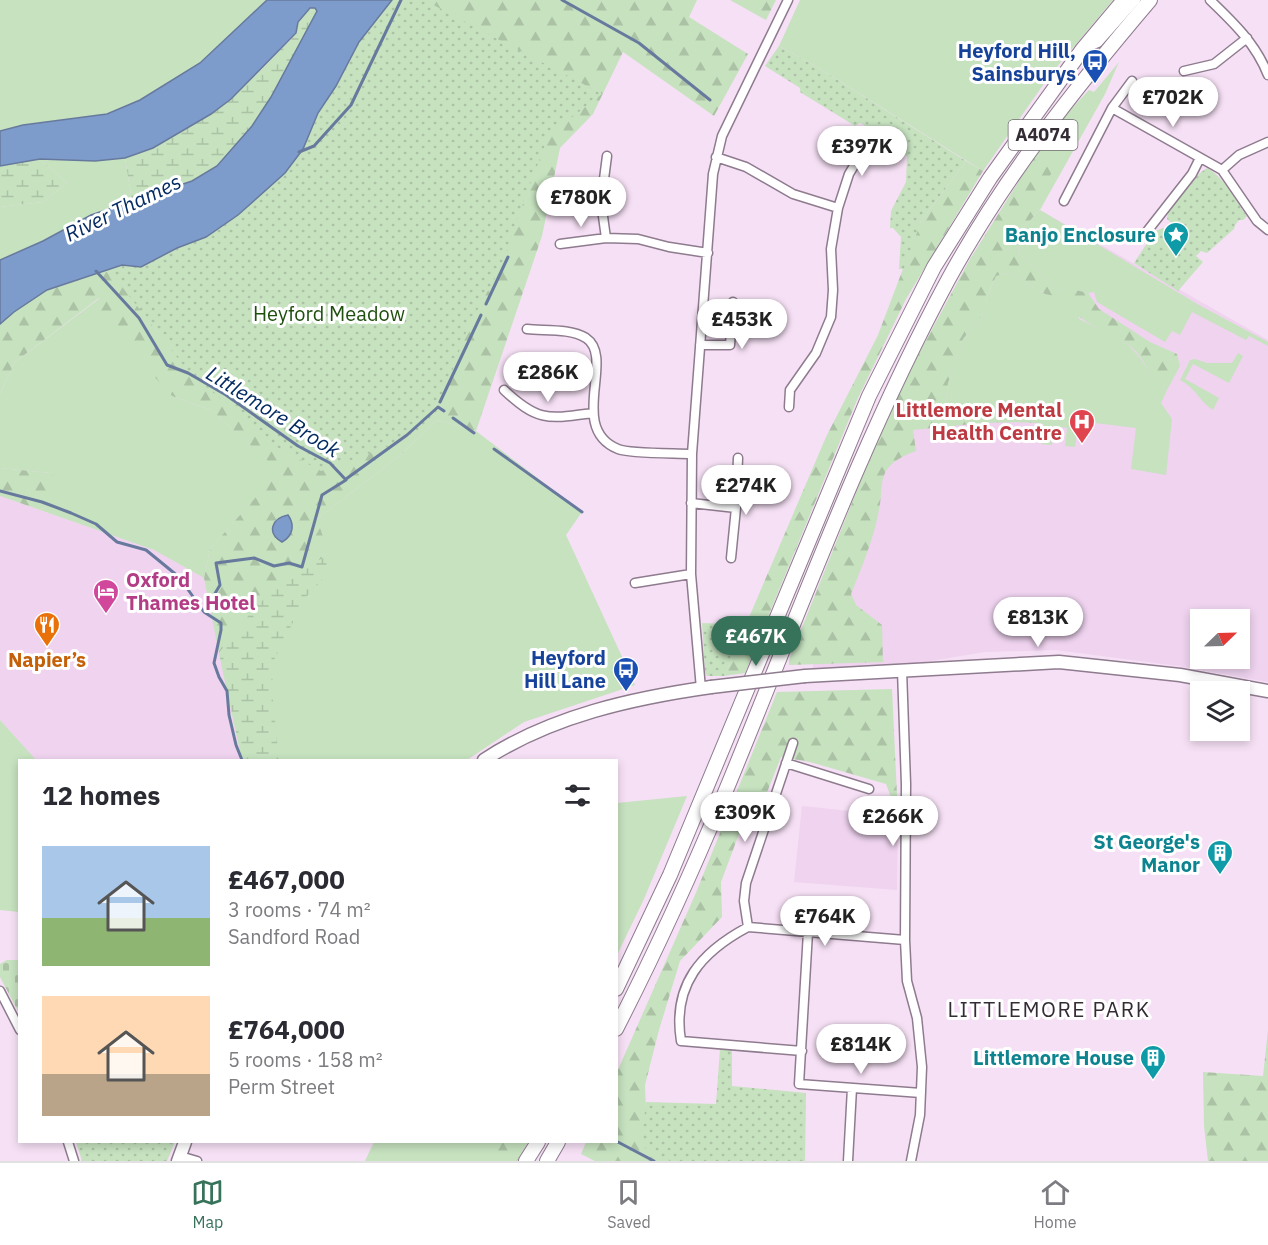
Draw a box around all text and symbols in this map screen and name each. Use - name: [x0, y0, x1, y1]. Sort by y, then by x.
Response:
- place label: Heyford Hill, Sainsburys: [958, 37, 1076, 87]
- bus stop icon: Heyford Hill, Sainsburys: [1080, 47, 1110, 85]
- pin: £702K: [1131, 77, 1215, 128]
- text: £702K: [1142, 83, 1204, 110]
- road number: A4074: [1008, 120, 1078, 150]
- pin: £397K: [820, 126, 904, 177]
- text: £397K: [831, 132, 893, 159]
- water label: River Thames: [60, 167, 186, 247]
- pin: £780K: [539, 177, 623, 228]
- text: £780K: [550, 183, 612, 210]
- place icon: Banjo Enclosure: [1161, 220, 1191, 258]
- place label: Banjo Enclosure: [1005, 221, 1156, 248]
- pin: £453K: [700, 299, 784, 350]
- park label: Heyford Meadow: [253, 300, 405, 327]
- text: £453K: [711, 305, 773, 332]
- pin: £286K: [506, 352, 590, 403]
- text: £286K: [517, 358, 579, 385]
- water label: Littlemore Brook: [201, 359, 347, 464]
- place label: Littlemore Mental Health Centre: [895, 396, 1062, 446]
- hospital icon: Littlemore Mental Health Centre: [1067, 407, 1097, 445]
- pin: £274K: [704, 465, 788, 516]
- text: £274K: [715, 471, 777, 498]
- place label: Oxford Thames Hotel: [126, 566, 255, 616]
- hotel icon: Oxford Thames Hotel: [91, 577, 121, 615]
- pin: £813K: [996, 597, 1080, 648]
- text: £813K: [1007, 603, 1069, 630]
- north arrow: [1190, 609, 1250, 669]
- map controls: [1190, 609, 1250, 741]
- restaurant icon: Napier’s: [32, 610, 62, 648]
- pin: £467K: [714, 616, 798, 667]
- text: £467K: [725, 622, 787, 649]
- place label: Heyford Hill Lane: [524, 644, 606, 694]
- place label: Napier’s: [8, 646, 86, 673]
- bus stop icon: Heyford Hill Lane: [611, 655, 641, 693]
- button: layers: [1190, 681, 1250, 741]
- text: 12 homes: [42, 778, 160, 812]
- icon: filters: [561, 779, 594, 812]
- pin: £309K: [703, 792, 787, 843]
- pin: £266K: [851, 796, 935, 847]
- text: £309K: [714, 798, 776, 825]
- text: £266K: [862, 802, 924, 829]
- place label: St George's Manor: [1093, 828, 1200, 878]
- building icon: St George's Manor: [1205, 838, 1235, 876]
- text: £467,000: [228, 862, 345, 896]
- icon: home: [90, 870, 162, 942]
- text: 3 rooms · 74 m²: [228, 896, 371, 923]
- pin: £764K: [783, 896, 867, 947]
- text: £764K: [794, 902, 856, 929]
- text: Sandford Road: [228, 923, 360, 950]
- district label: LITTLEMORE PARK: [947, 995, 1151, 1023]
- text: £764,000: [228, 1012, 345, 1046]
- icon: home: [90, 1020, 162, 1092]
- pin: £814K: [819, 1024, 903, 1075]
- text: £814K: [830, 1030, 892, 1057]
- building icon: Littlemore House: [1138, 1043, 1168, 1081]
- place label: Littlemore House: [973, 1044, 1134, 1071]
- text: 5 rooms · 158 m²: [228, 1046, 383, 1073]
- text: Perm Street: [228, 1073, 335, 1100]
- tab: Map: [191, 1176, 224, 1232]
- tab: Saved: [607, 1176, 651, 1232]
- tab: Home: [1034, 1176, 1077, 1232]

